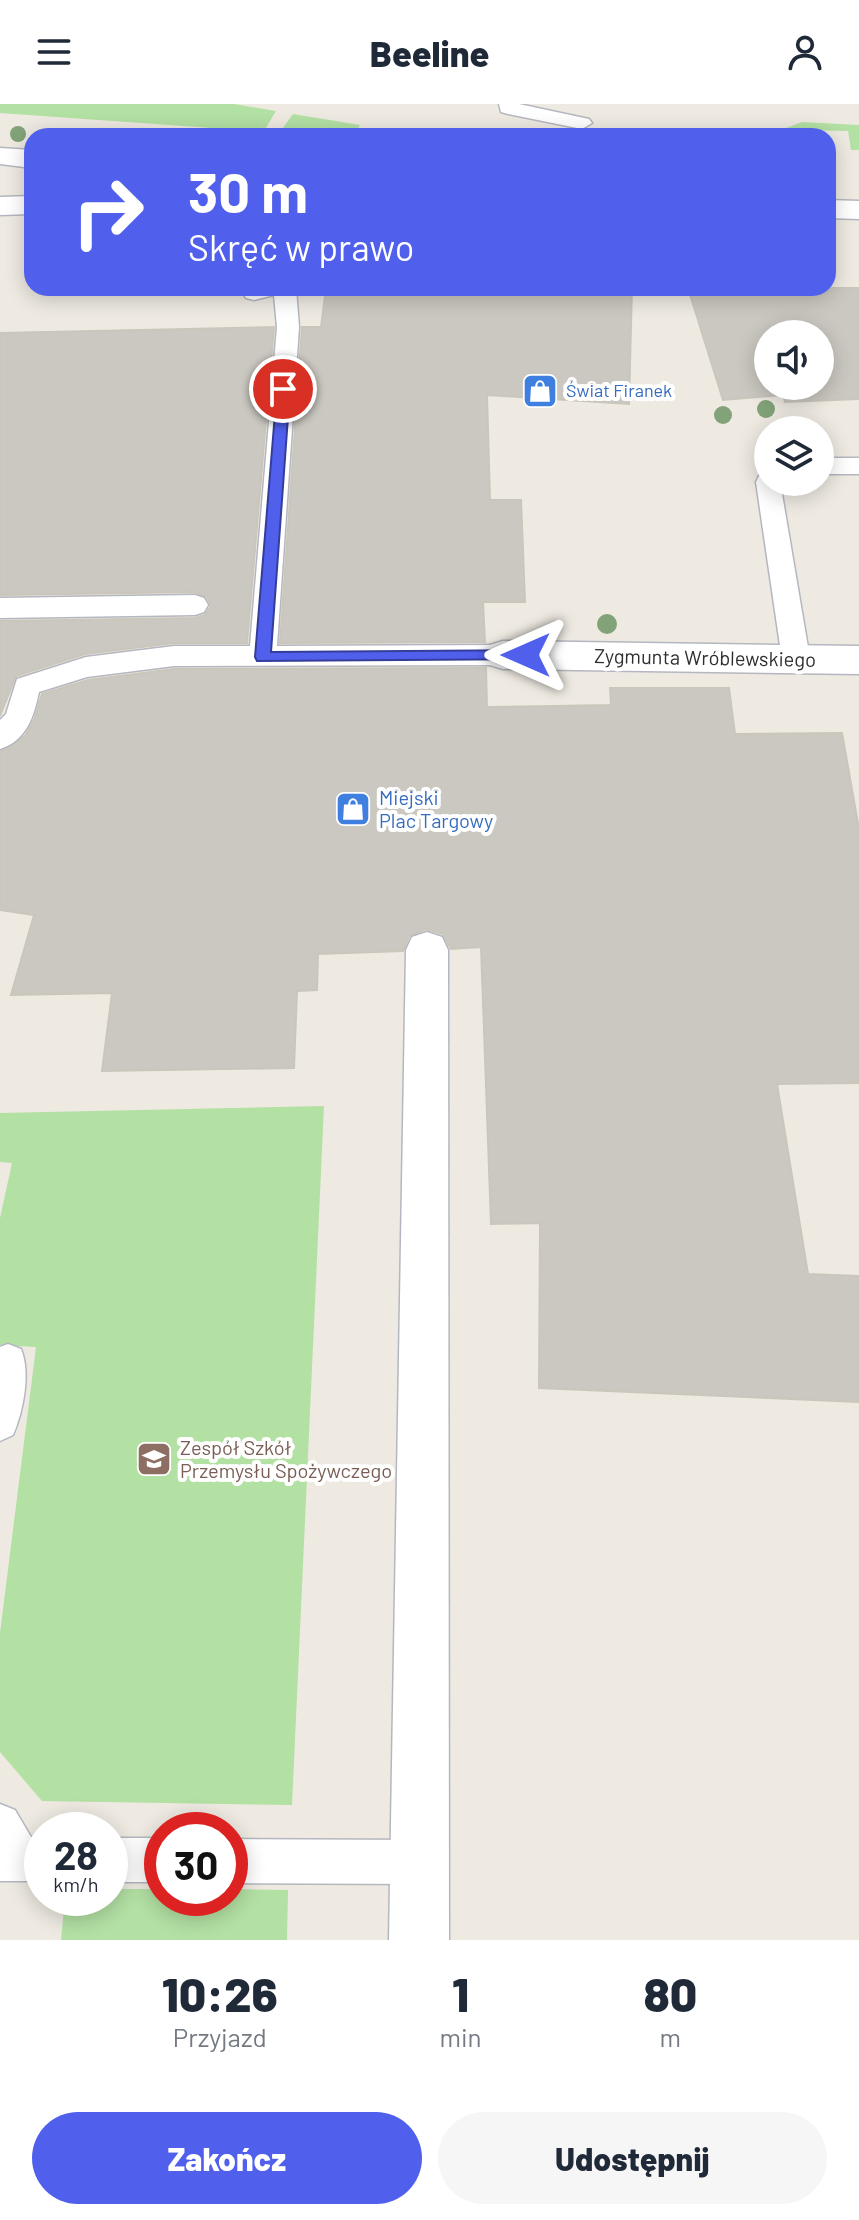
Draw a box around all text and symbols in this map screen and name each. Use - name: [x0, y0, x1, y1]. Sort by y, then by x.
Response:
- icon: menu: [32, 30, 76, 74]
- icon: person: [783, 30, 827, 74]
- text: Beeline: [370, 31, 489, 74]
- text: 30 m: [188, 157, 308, 224]
- icon: right: [56, 160, 160, 264]
- text: Skręć w prawo: [188, 225, 414, 268]
- map controls: [754, 320, 834, 496]
- button: sound: [754, 320, 834, 400]
- pin: [249, 355, 317, 423]
- icon: arrive: [261, 367, 305, 411]
- shop icon: Świat Firanek: [521, 372, 559, 410]
- place label: Świat Firanek: [566, 379, 672, 401]
- button: layers: [754, 416, 834, 496]
- position arrow: [484, 613, 568, 697]
- street label: Zygmunta Wróblewskiego: [594, 643, 816, 671]
- place label: Miejski Plac Targowy: [379, 785, 493, 832]
- shop icon: Miejski Plac Targowy: [334, 790, 372, 828]
- place label: Zespół Szkół Przemysłu Spożywczego: [180, 1435, 392, 1482]
- school or university icon: Zespół Szkół Przemysłu Spożywczego: [135, 1440, 173, 1478]
- speed limit sign: 30: [144, 1812, 248, 1916]
- text: 28: [54, 1830, 98, 1878]
- text: km/h: [53, 1872, 99, 1896]
- text: 10:26: [162, 1964, 278, 2022]
- text: 1: [452, 1964, 469, 2022]
- text: 80: [643, 1964, 697, 2022]
- text: Przyjazd: [173, 2021, 267, 2052]
- text: min: [439, 2021, 482, 2052]
- text: m: [660, 2021, 681, 2052]
- button: Zakończ: [32, 2112, 422, 2204]
- button: Udostępnij: [438, 2112, 827, 2204]

